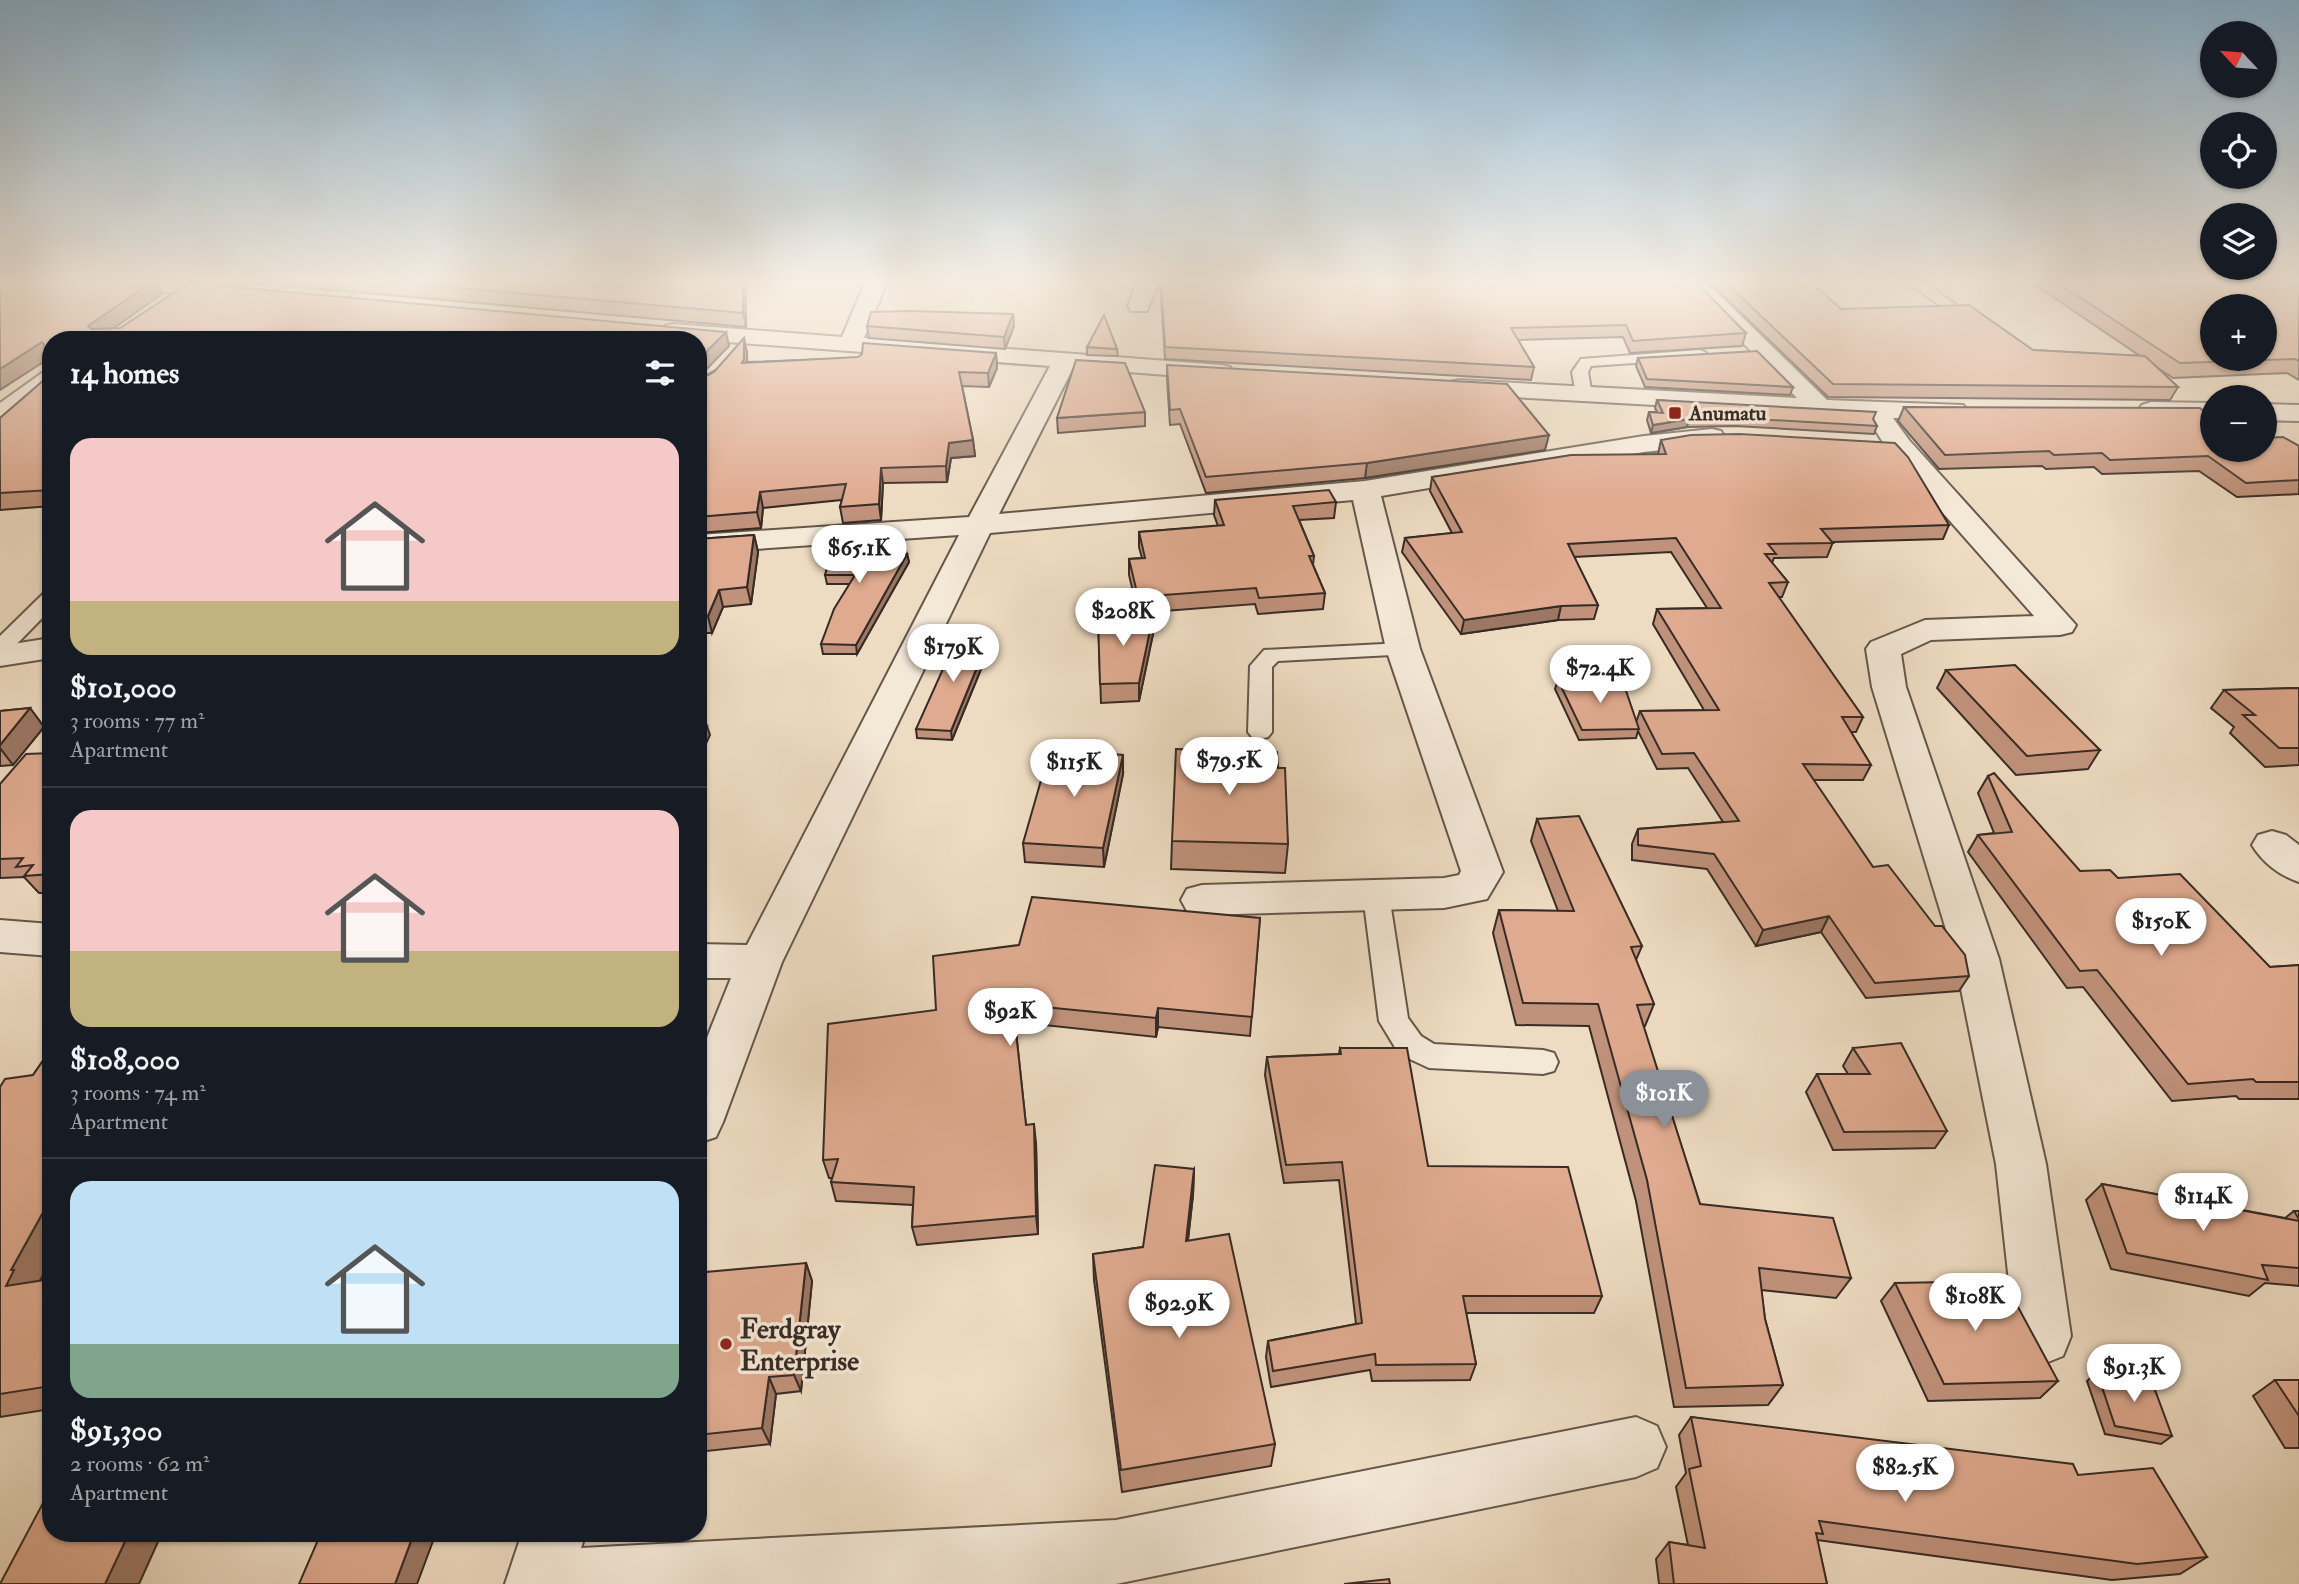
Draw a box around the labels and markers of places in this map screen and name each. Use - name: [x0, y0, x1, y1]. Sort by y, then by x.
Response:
- place label: Anumatu: [1688, 400, 1767, 427]
- marker: Anumatu: [1667, 405, 1683, 421]
- pin: $65.1K: [802, 526, 916, 585]
- pin: $208K: [1074, 588, 1172, 648]
- pin: $179K: [904, 624, 1002, 684]
- pin: $72.4K: [1543, 646, 1657, 705]
- pin: $79.5K: [1172, 738, 1286, 797]
- pin: $115K: [1025, 740, 1123, 799]
- pin: $150K: [2112, 898, 2210, 958]
- pin: $92K: [969, 988, 1051, 1048]
- pin: $101K: [1615, 1070, 1713, 1130]
- pin: $114K: [2154, 1174, 2252, 1233]
- pin: $108K: [1926, 1274, 2024, 1333]
- pin: $92.9K: [1122, 1280, 1236, 1340]
- place label: Ferdgray Enterprise: [740, 1312, 859, 1379]
- marker: Ferdgray Enterprise: [718, 1336, 734, 1352]
- pin: $91.3K: [2077, 1344, 2191, 1404]
- pin: $82.5K: [1848, 1444, 1962, 1504]

